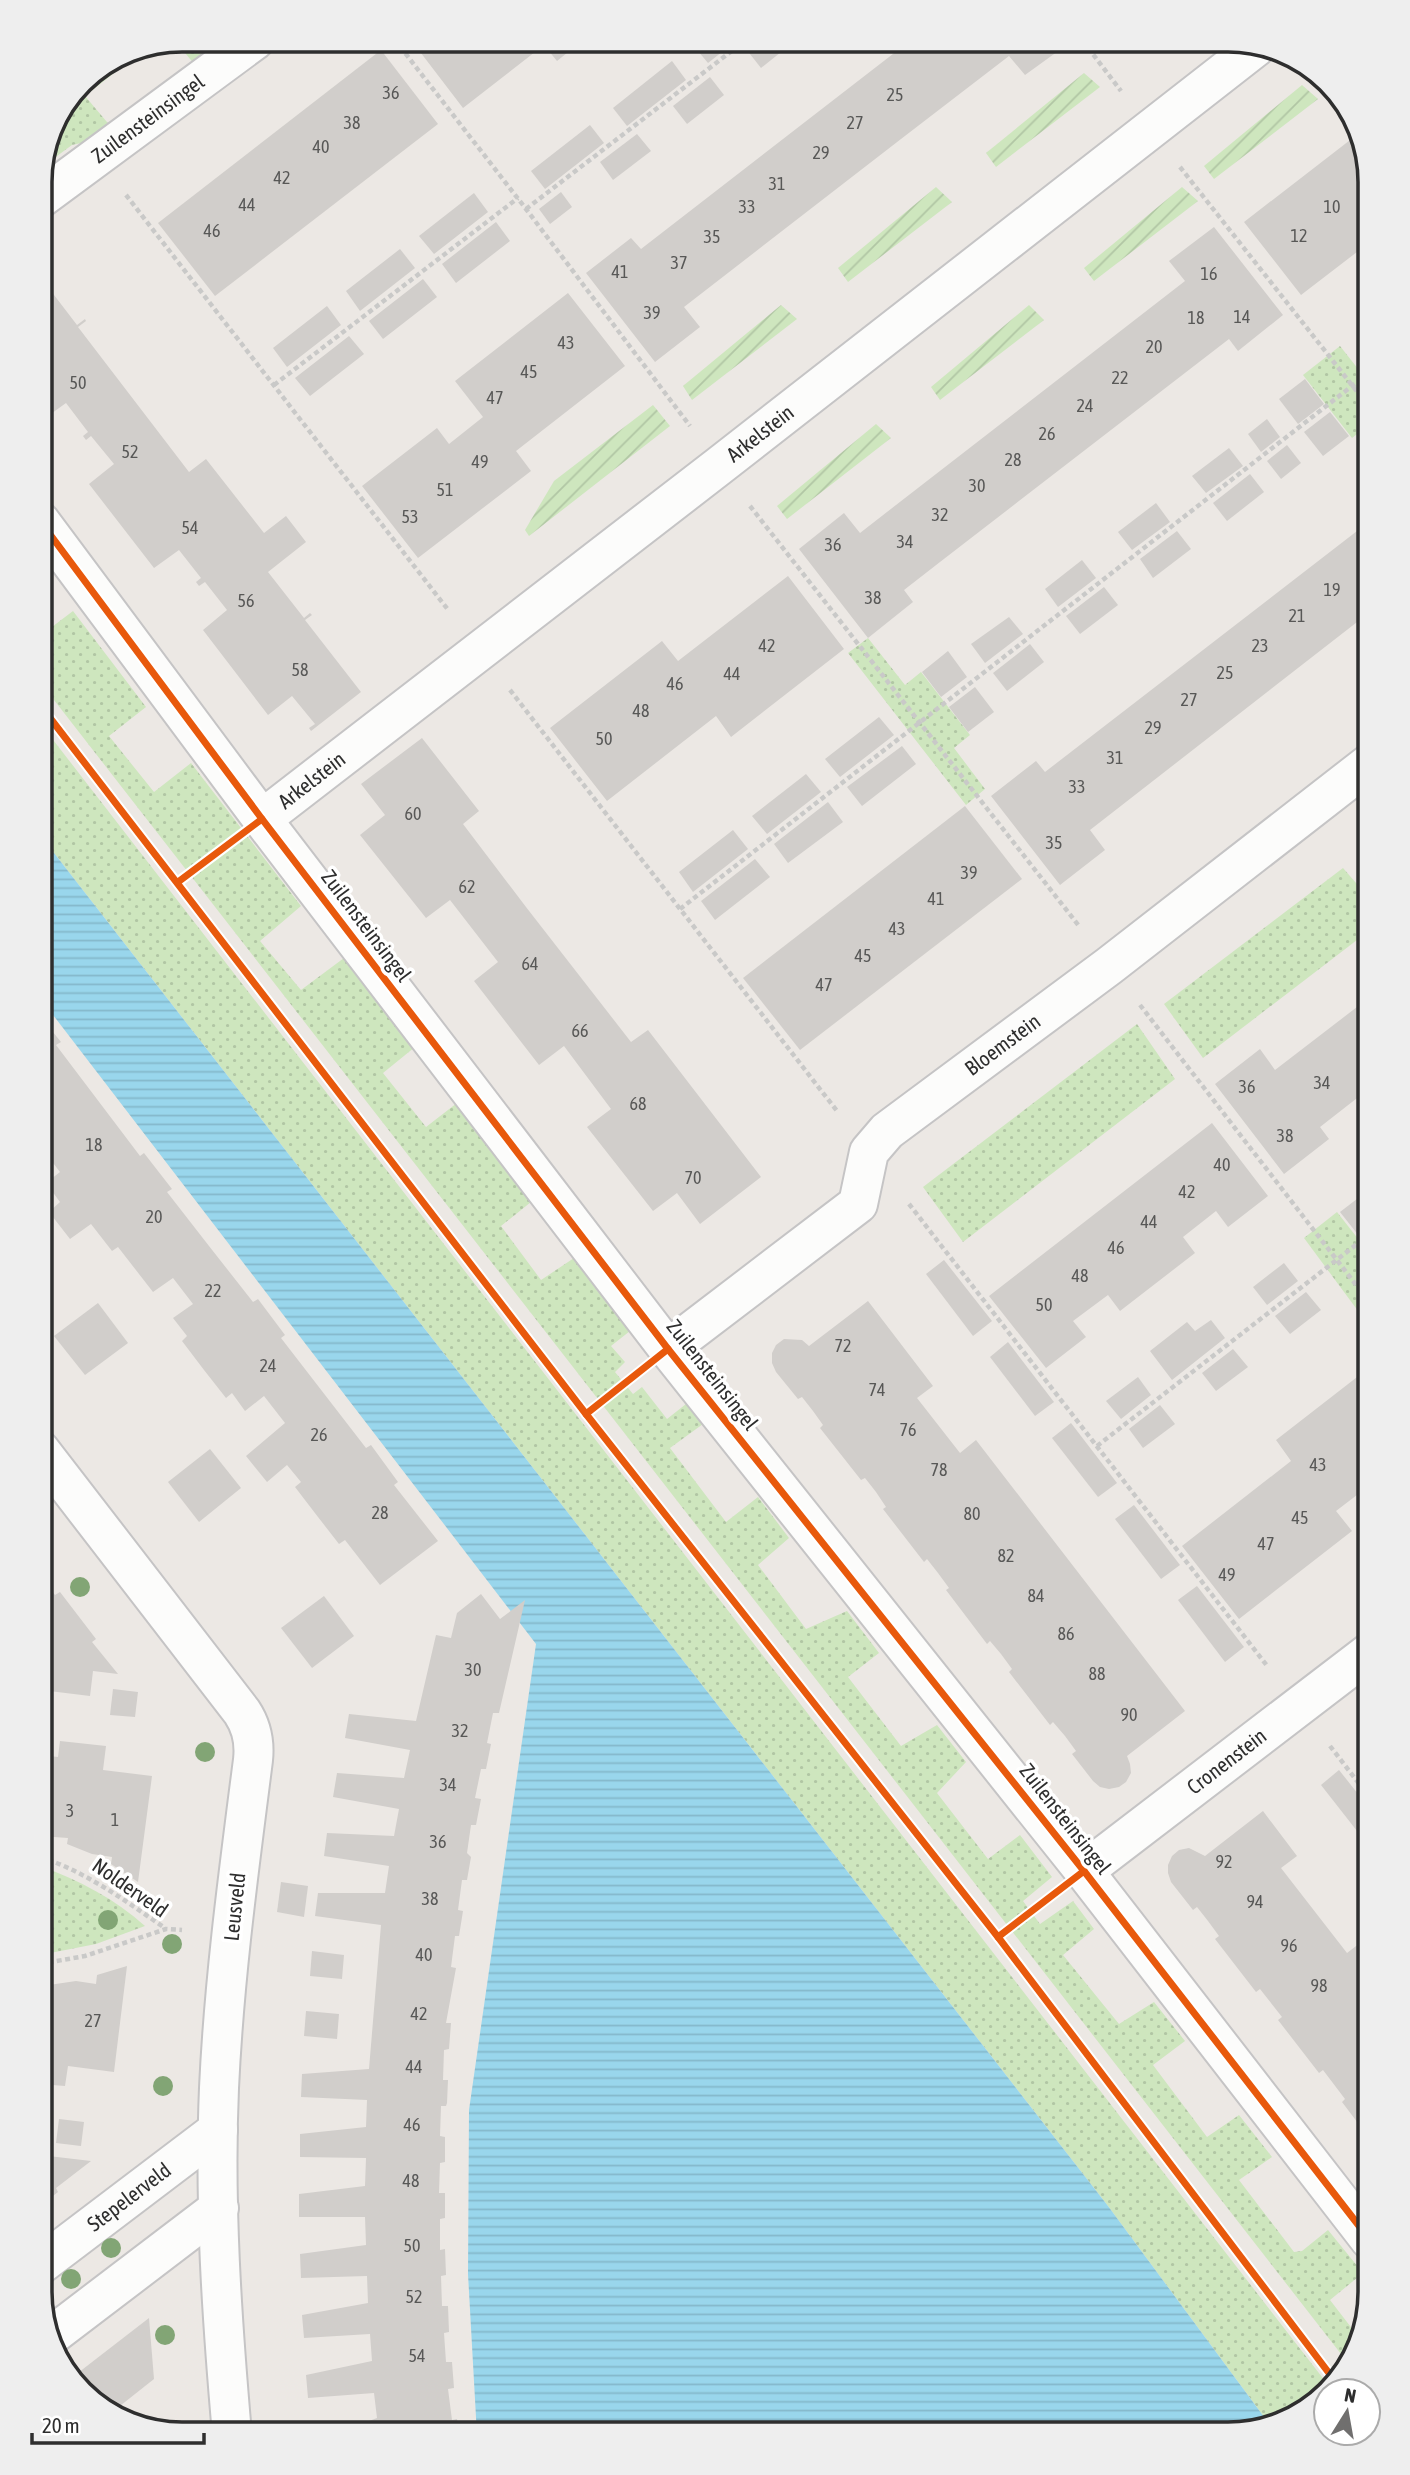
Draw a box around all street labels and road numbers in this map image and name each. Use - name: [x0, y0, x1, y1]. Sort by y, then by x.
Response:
- street label: Zuilensteinsingel: [87, 69, 209, 168]
- street label: Arkelstein: [722, 399, 798, 466]
- street label: Arkelstein: [273, 746, 350, 813]
- street label: Zuilensteinsingel: [317, 865, 417, 986]
- street label: Bloemstein: [960, 1008, 1044, 1080]
- street label: Zuilensteinsingel: [662, 1314, 764, 1435]
- street label: Cronenstein: [1182, 1723, 1271, 1799]
- street label: Zuilensteinsingel: [1015, 1758, 1117, 1879]
- street label: Nolderveld: [88, 1853, 173, 1922]
- street label: Leusveld: [218, 1872, 250, 1942]
- street label: Stepelerveld: [82, 2157, 175, 2236]

